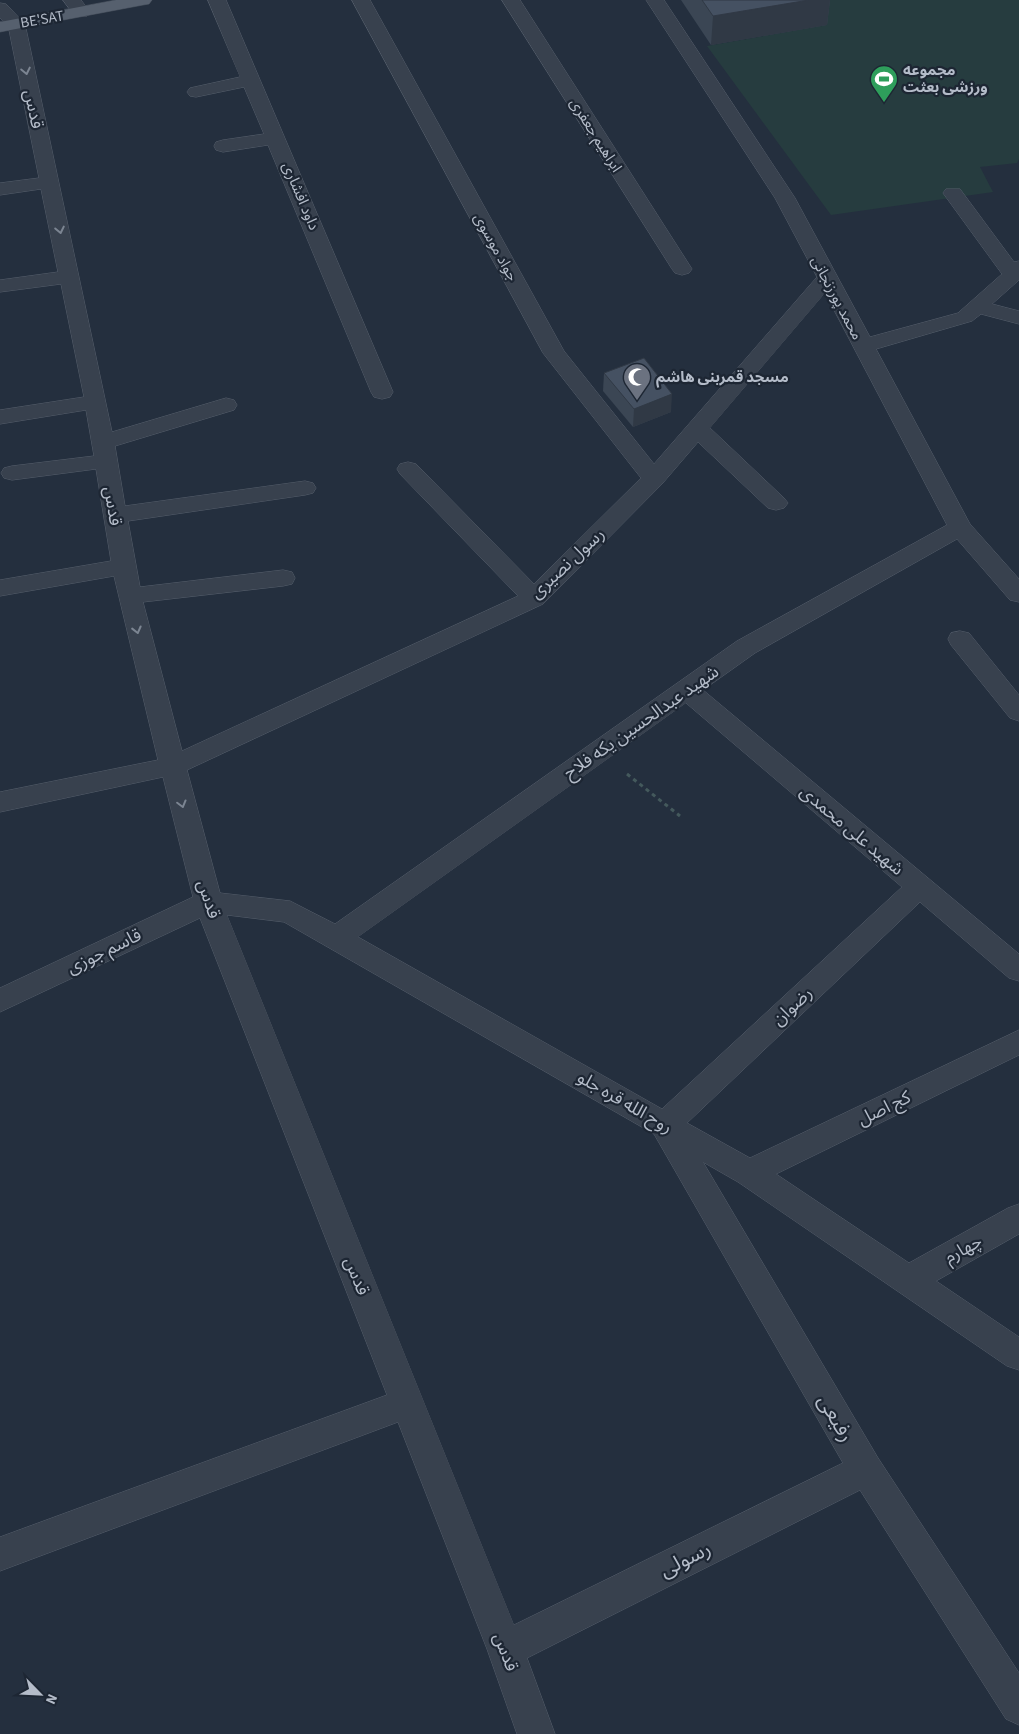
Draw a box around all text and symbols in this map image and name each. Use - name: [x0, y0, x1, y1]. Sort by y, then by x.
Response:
- street label: BE'SAT: [19, 5, 65, 34]
- place label: مجموعه ورزشی بعثت: [903, 60, 988, 98]
- sports icon: مجموعه ورزشی بعثت: [869, 64, 899, 103]
- one-way arrow: [20, 67, 31, 76]
- street label: قدس: [17, 87, 50, 131]
- street label: ابراهیم جعفری: [564, 94, 627, 176]
- street label: داود افشاری: [277, 159, 324, 233]
- street label: جواد موسوی: [468, 209, 523, 285]
- one-way arrow: [54, 226, 64, 235]
- street label: محمد پورزنجانی: [806, 253, 867, 344]
- mosque icon: مسجد قمربنی هاشم: [622, 362, 652, 401]
- place label: مسجد قمربنی هاشم: [656, 367, 789, 388]
- street label: قدس: [97, 485, 128, 527]
- street label: رسول نصیری: [524, 522, 610, 605]
- one-way arrow: [131, 626, 142, 635]
- street label: شهید عبدالحسین یکه فلاح: [559, 659, 724, 786]
- street label: شهید علی محمدی: [794, 779, 909, 881]
- one-way arrow: [176, 800, 187, 809]
- street label: قدس: [191, 877, 226, 922]
- street label: قاسم جوزی: [63, 923, 146, 980]
- street label: رضوان: [766, 981, 818, 1032]
- street label: روح الله قره جلو: [572, 1065, 677, 1140]
- street label: کج اصل: [853, 1085, 916, 1132]
- street label: چهارم: [940, 1229, 987, 1271]
- street label: قدس: [338, 1253, 376, 1299]
- street label: رفیعی: [810, 1389, 862, 1447]
- street label: رسولی: [654, 1533, 716, 1585]
- street label: قدس: [487, 1629, 524, 1675]
- north arrow: [15, 1669, 65, 1719]
- text: N: [40, 1691, 62, 1707]

